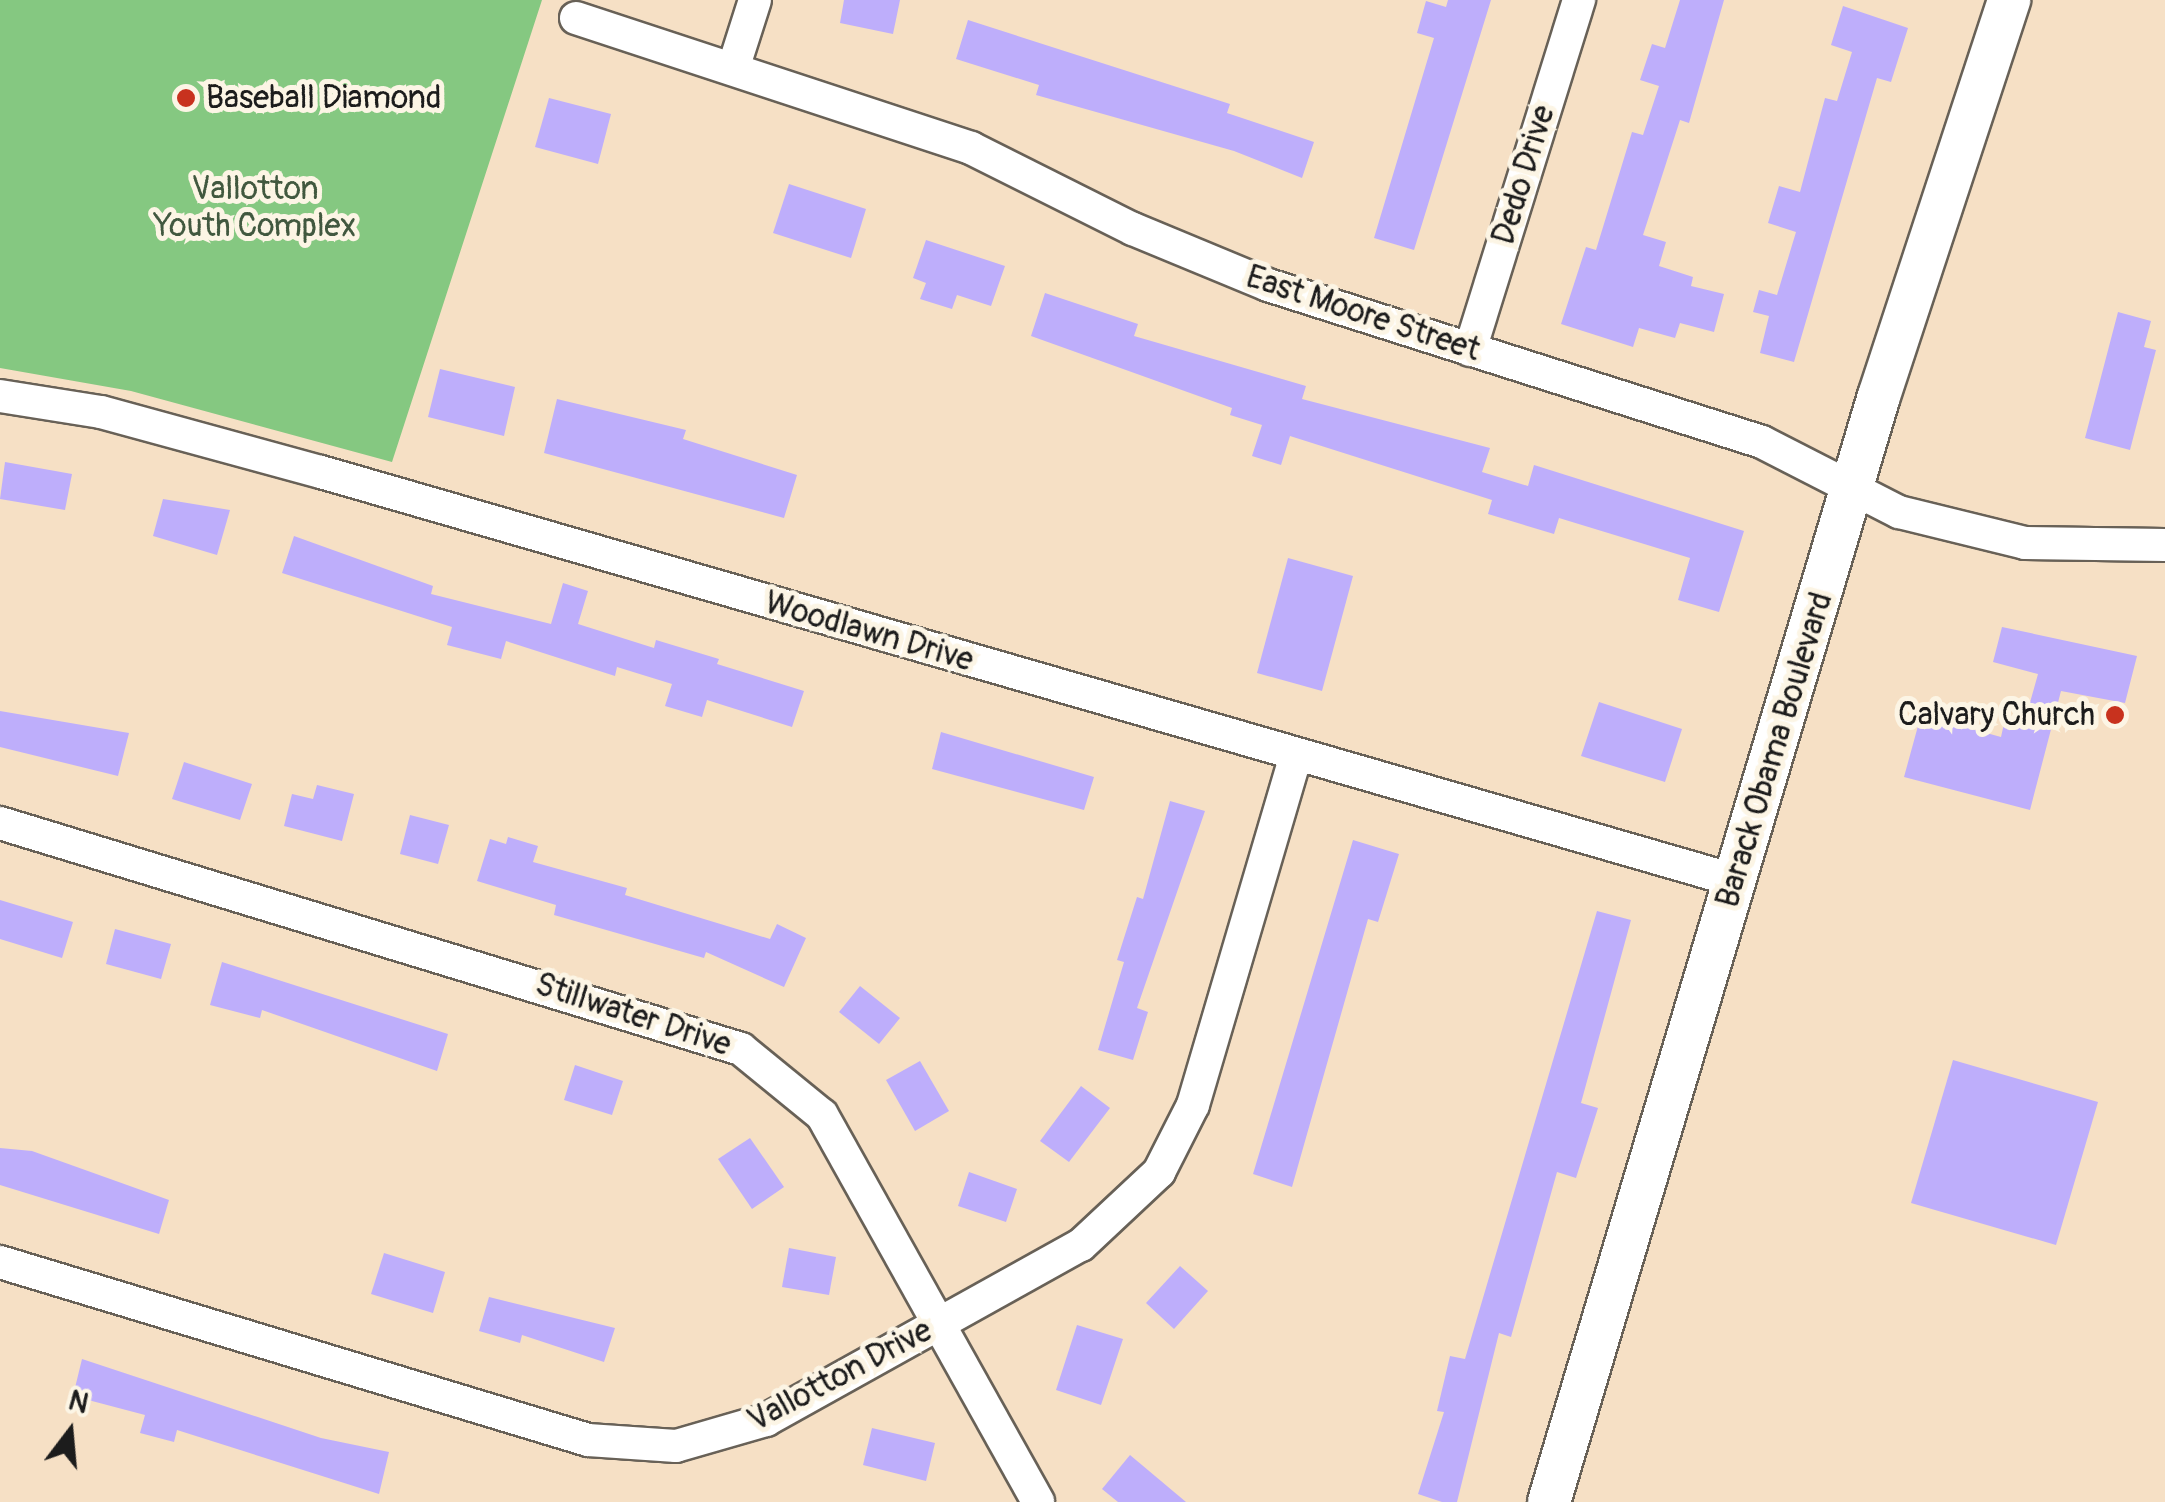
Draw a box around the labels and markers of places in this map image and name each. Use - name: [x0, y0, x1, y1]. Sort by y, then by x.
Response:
- place label: Baseball Diamond: [206, 79, 442, 117]
- marker: Baseball Diamond: [175, 87, 197, 109]
- place label: Calvary Church: [1898, 696, 2095, 734]
- marker: Calvary Church: [2104, 704, 2126, 726]

